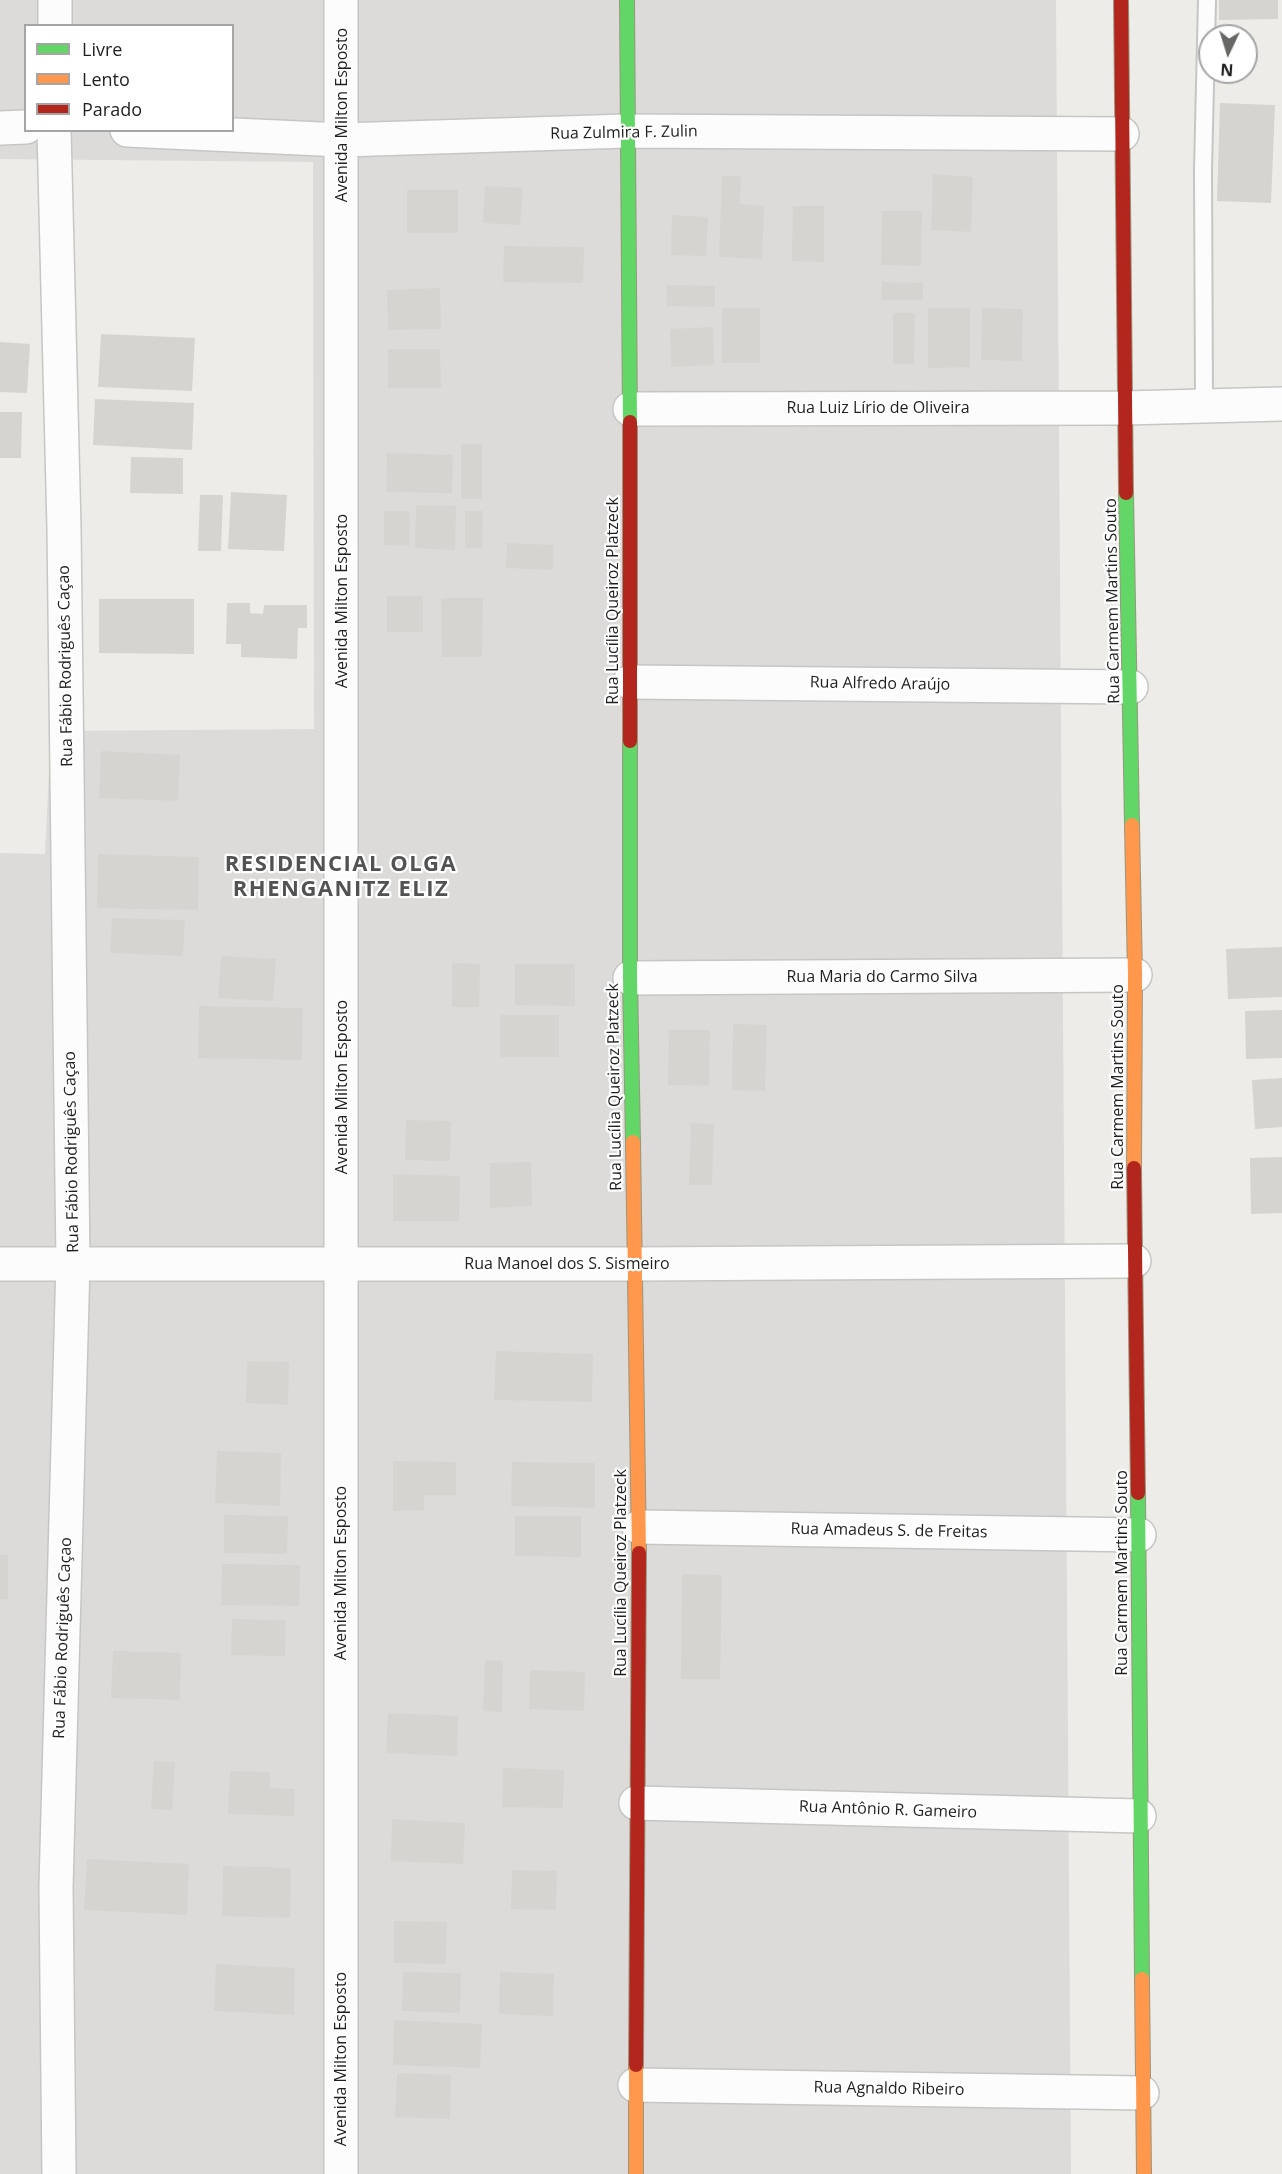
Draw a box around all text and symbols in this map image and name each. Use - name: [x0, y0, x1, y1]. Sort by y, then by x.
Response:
- legend: [24, 24, 234, 132]
- north arrow: [1198, 24, 1258, 84]
- street label: Avenida Milton Esposto: [332, 28, 352, 202]
- text: Livre: [82, 37, 122, 61]
- text: N: [1220, 59, 1234, 81]
- text: Lento: [82, 67, 130, 91]
- text: Parado: [82, 97, 142, 121]
- street label: Rua Zulmira F. Zulin: [550, 122, 698, 144]
- street label: Rua Luiz Lírio de Oliveira: [786, 398, 970, 418]
- street label: Rua Lucília Queiroz Platzeck: [603, 497, 623, 705]
- street label: Rua Carmem Martins Souto: [1102, 498, 1124, 704]
- street label: Avenida Milton Esposto: [332, 514, 352, 688]
- street label: Rua Fábio Rodriguês Caçao: [55, 565, 77, 767]
- street label: Rua Alfredo Araújo: [810, 673, 950, 695]
- district label: RESIDENCIAL OLGA RHENGANITZ ELIZ: [225, 852, 457, 903]
- street label: Rua Maria do Carmo Silva: [786, 967, 978, 987]
- street label: Rua Lucília Queiroz Platzeck: [604, 983, 626, 1191]
- street label: Rua Carmem Martins Souto: [1108, 984, 1128, 1190]
- street label: Avenida Milton Esposto: [332, 1000, 352, 1174]
- street label: Rua Fábio Rodriguês Caçao: [61, 1051, 83, 1253]
- street label: Rua Manoel dos S. Sismeiro: [464, 1254, 670, 1274]
- street label: Rua Lucília Queiroz Platzeck: [611, 1469, 631, 1677]
- street label: Rua Carmem Martins Souto: [1112, 1470, 1132, 1676]
- street label: Avenida Milton Esposto: [331, 1486, 351, 1660]
- street label: Rua Amadeus S. de Freitas: [790, 1520, 988, 1542]
- street label: Rua Fábio Rodriguês Caçao: [50, 1537, 76, 1739]
- street label: Rua Antônio R. Gameiro: [799, 1797, 977, 1823]
- street label: Avenida Milton Esposto: [331, 1972, 351, 2146]
- street label: Rua Agnaldo Ribeiro: [813, 2078, 965, 2100]

